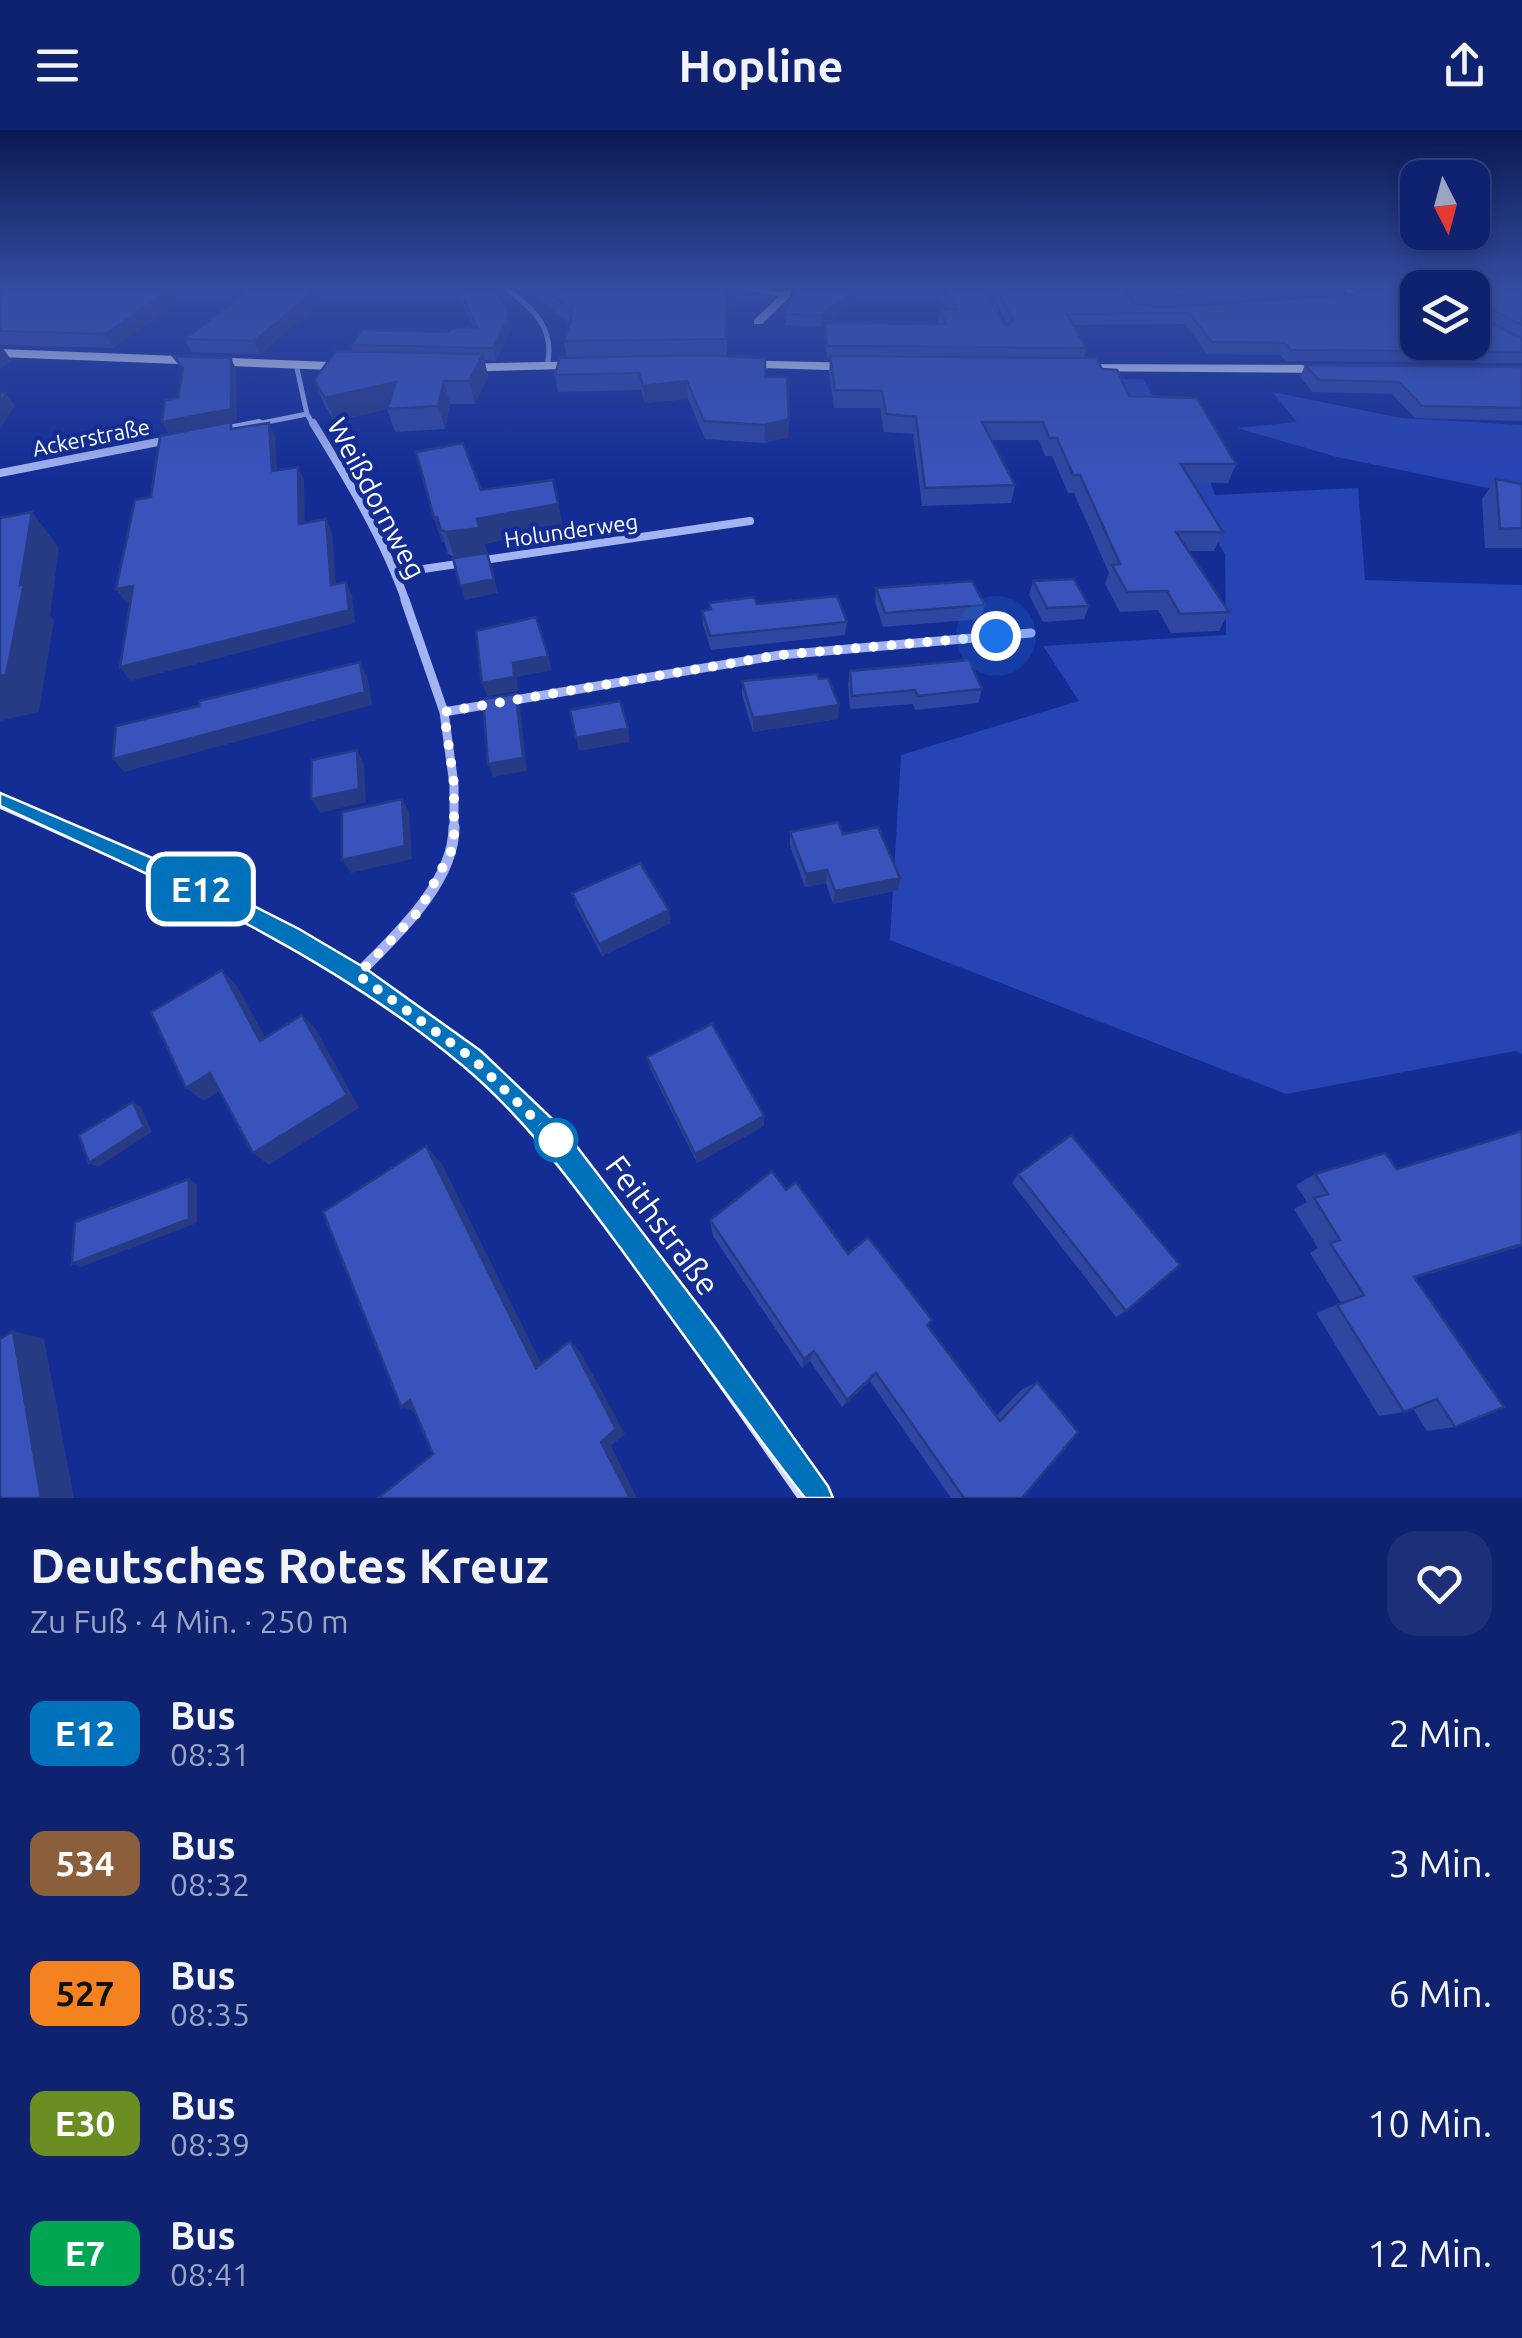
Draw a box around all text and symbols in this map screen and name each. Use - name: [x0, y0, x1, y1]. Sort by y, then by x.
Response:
- icon: menu: [30, 38, 85, 93]
- icon: share: [1437, 38, 1492, 93]
- text: Hopline: [678, 40, 844, 91]
- north arrow: [1400, 160, 1490, 250]
- map controls: [1400, 160, 1490, 360]
- button: layers: [1400, 270, 1490, 360]
- street label: Weißdornweg: [322, 412, 432, 584]
- street label: Ackerstraße: [30, 413, 152, 461]
- street label: Holunderweg: [503, 508, 639, 552]
- your location: [971, 611, 1021, 661]
- line badge: E12: [144, 856, 258, 922]
- text: E12: [171, 869, 231, 909]
- unlabelled marker: [535, 1119, 577, 1161]
- street label: Feithstraße: [599, 1148, 727, 1302]
- button: heart: [1387, 1531, 1492, 1636]
- text: Deutsches Rotes Kreuz: [30, 1538, 549, 1592]
- text: Zu Fuß · 4 Min. · 250 m: [30, 1603, 349, 1639]
- text: Bus: [170, 1694, 235, 1736]
- text: 2 Min.: [1389, 1712, 1492, 1754]
- text: E12: [55, 1713, 115, 1753]
- text: 08:31: [170, 1736, 250, 1772]
- text: Bus: [170, 1824, 235, 1866]
- text: 3 Min.: [1389, 1842, 1492, 1884]
- text: 534: [55, 1843, 115, 1883]
- text: 08:32: [170, 1866, 250, 1902]
- text: Bus: [170, 1954, 235, 1996]
- text: 6 Min.: [1389, 1972, 1492, 2014]
- text: 527: [55, 1973, 115, 2013]
- text: 08:35: [170, 1996, 250, 2032]
- text: Bus: [170, 2084, 235, 2126]
- text: 10 Min.: [1367, 2102, 1492, 2144]
- text: E30: [55, 2103, 115, 2143]
- text: 08:39: [170, 2126, 250, 2162]
- text: Bus: [170, 2214, 235, 2256]
- text: 12 Min.: [1367, 2232, 1492, 2274]
- text: E7: [65, 2233, 105, 2273]
- text: 08:41: [170, 2256, 250, 2292]

